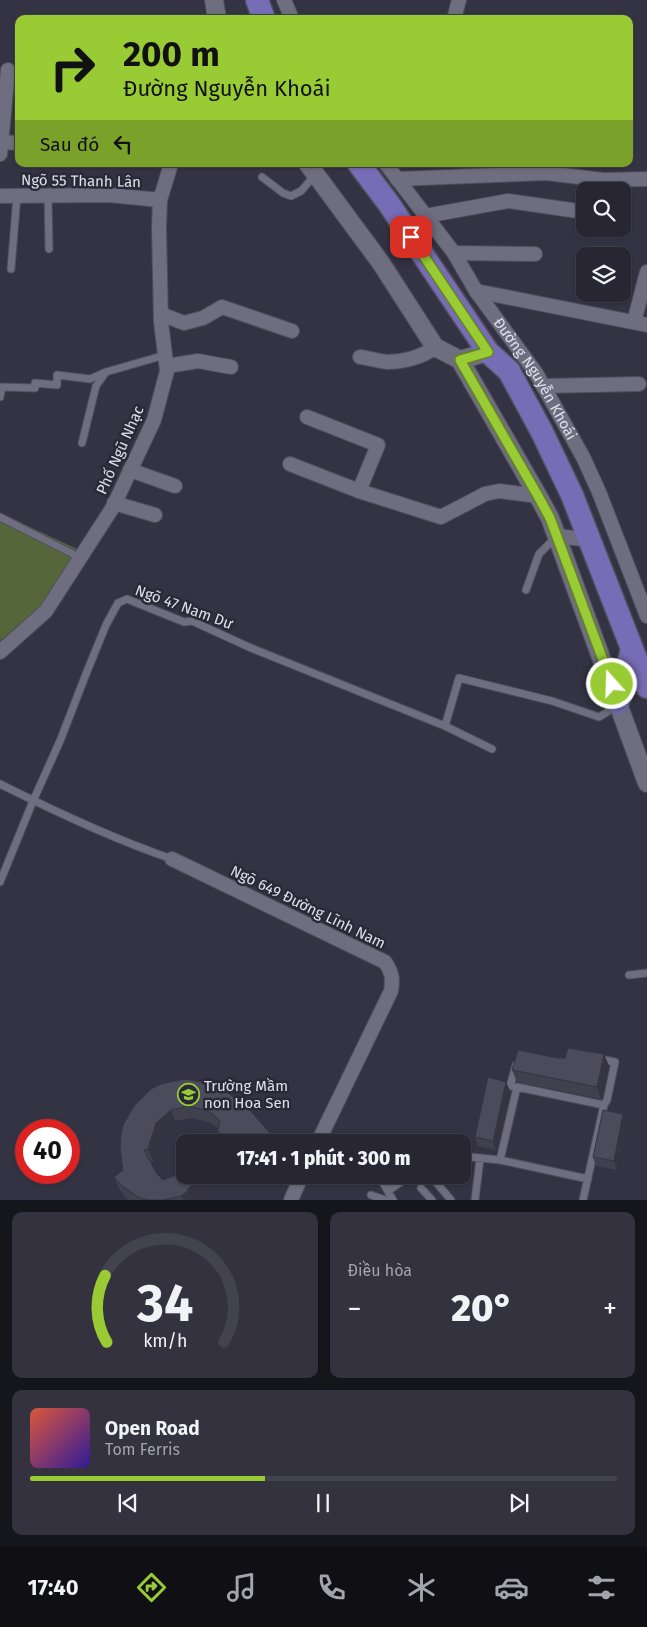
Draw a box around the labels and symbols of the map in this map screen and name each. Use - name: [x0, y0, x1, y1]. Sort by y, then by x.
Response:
- street label: Ngõ 55 Thanh Lân: [21, 171, 141, 191]
- pin: [390, 216, 432, 258]
- street label: Đường Nguyễn Khoái: [490, 314, 581, 443]
- street label: Phố Ngũ Nhạc: [92, 403, 148, 497]
- street label: Ngõ 47 Nam Dư: [133, 581, 236, 633]
- position arrow: [585, 657, 637, 709]
- street label: Ngõ 649 Đường Lĩnh Nam: [227, 862, 389, 952]
- place label: Trường Mầm non Hoa Sen: [204, 1077, 290, 1112]
- school or university icon: Trường Mầm non Hoa Sen: [176, 1083, 200, 1107]
- speed limit sign: 40: [15, 1119, 80, 1184]

